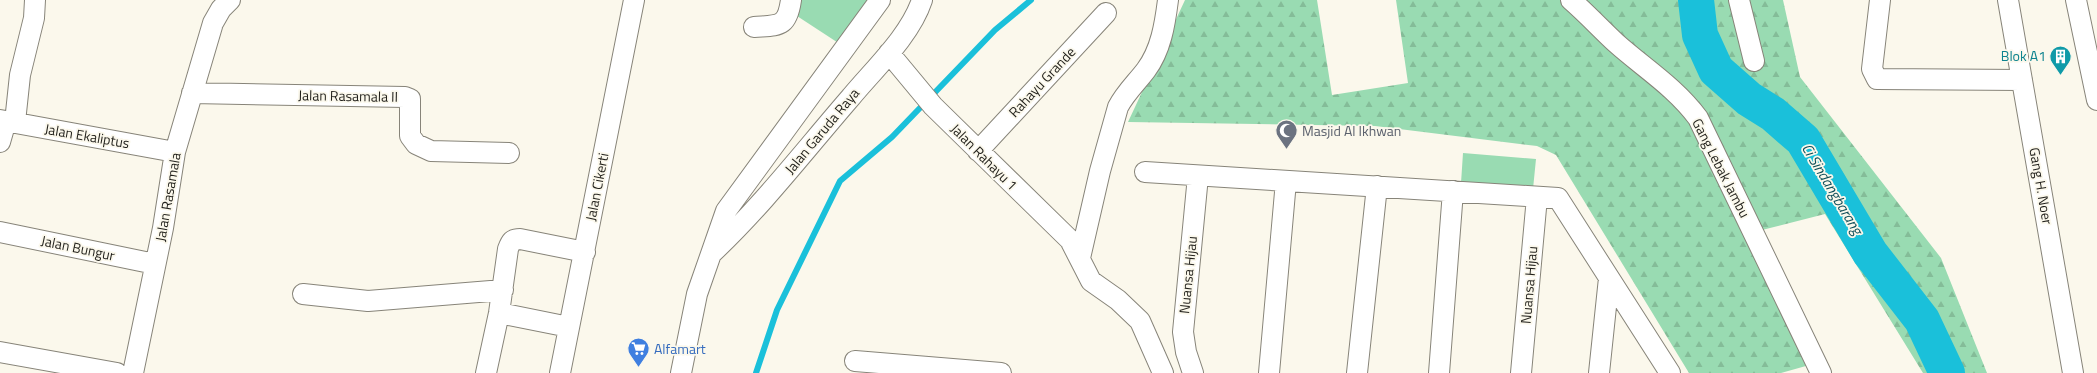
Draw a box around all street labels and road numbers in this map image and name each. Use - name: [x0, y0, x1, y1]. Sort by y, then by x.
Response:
- street label: Rahayu Grande: [1003, 42, 1080, 122]
- street label: Jalan Garuda Raya: [779, 83, 864, 178]
- street label: Jalan Rasamala II: [298, 84, 398, 107]
- street label: Gang Lebak Jambu: [1687, 115, 1756, 221]
- street label: Jalan Ekaliptus: [43, 118, 131, 153]
- street label: Jalan Rahayu 1: [946, 118, 1023, 195]
- street label: Gang H. Noer: [2024, 146, 2059, 226]
- street label: Jalan Rasamala: [149, 151, 186, 243]
- street label: Jalan Cikerti: [580, 151, 613, 223]
- street label: Jalan Bungur: [39, 229, 117, 266]
- street label: Nuansa Hijau: [1173, 235, 1202, 315]
- street label: Nuansa Hijau: [1515, 245, 1542, 325]

